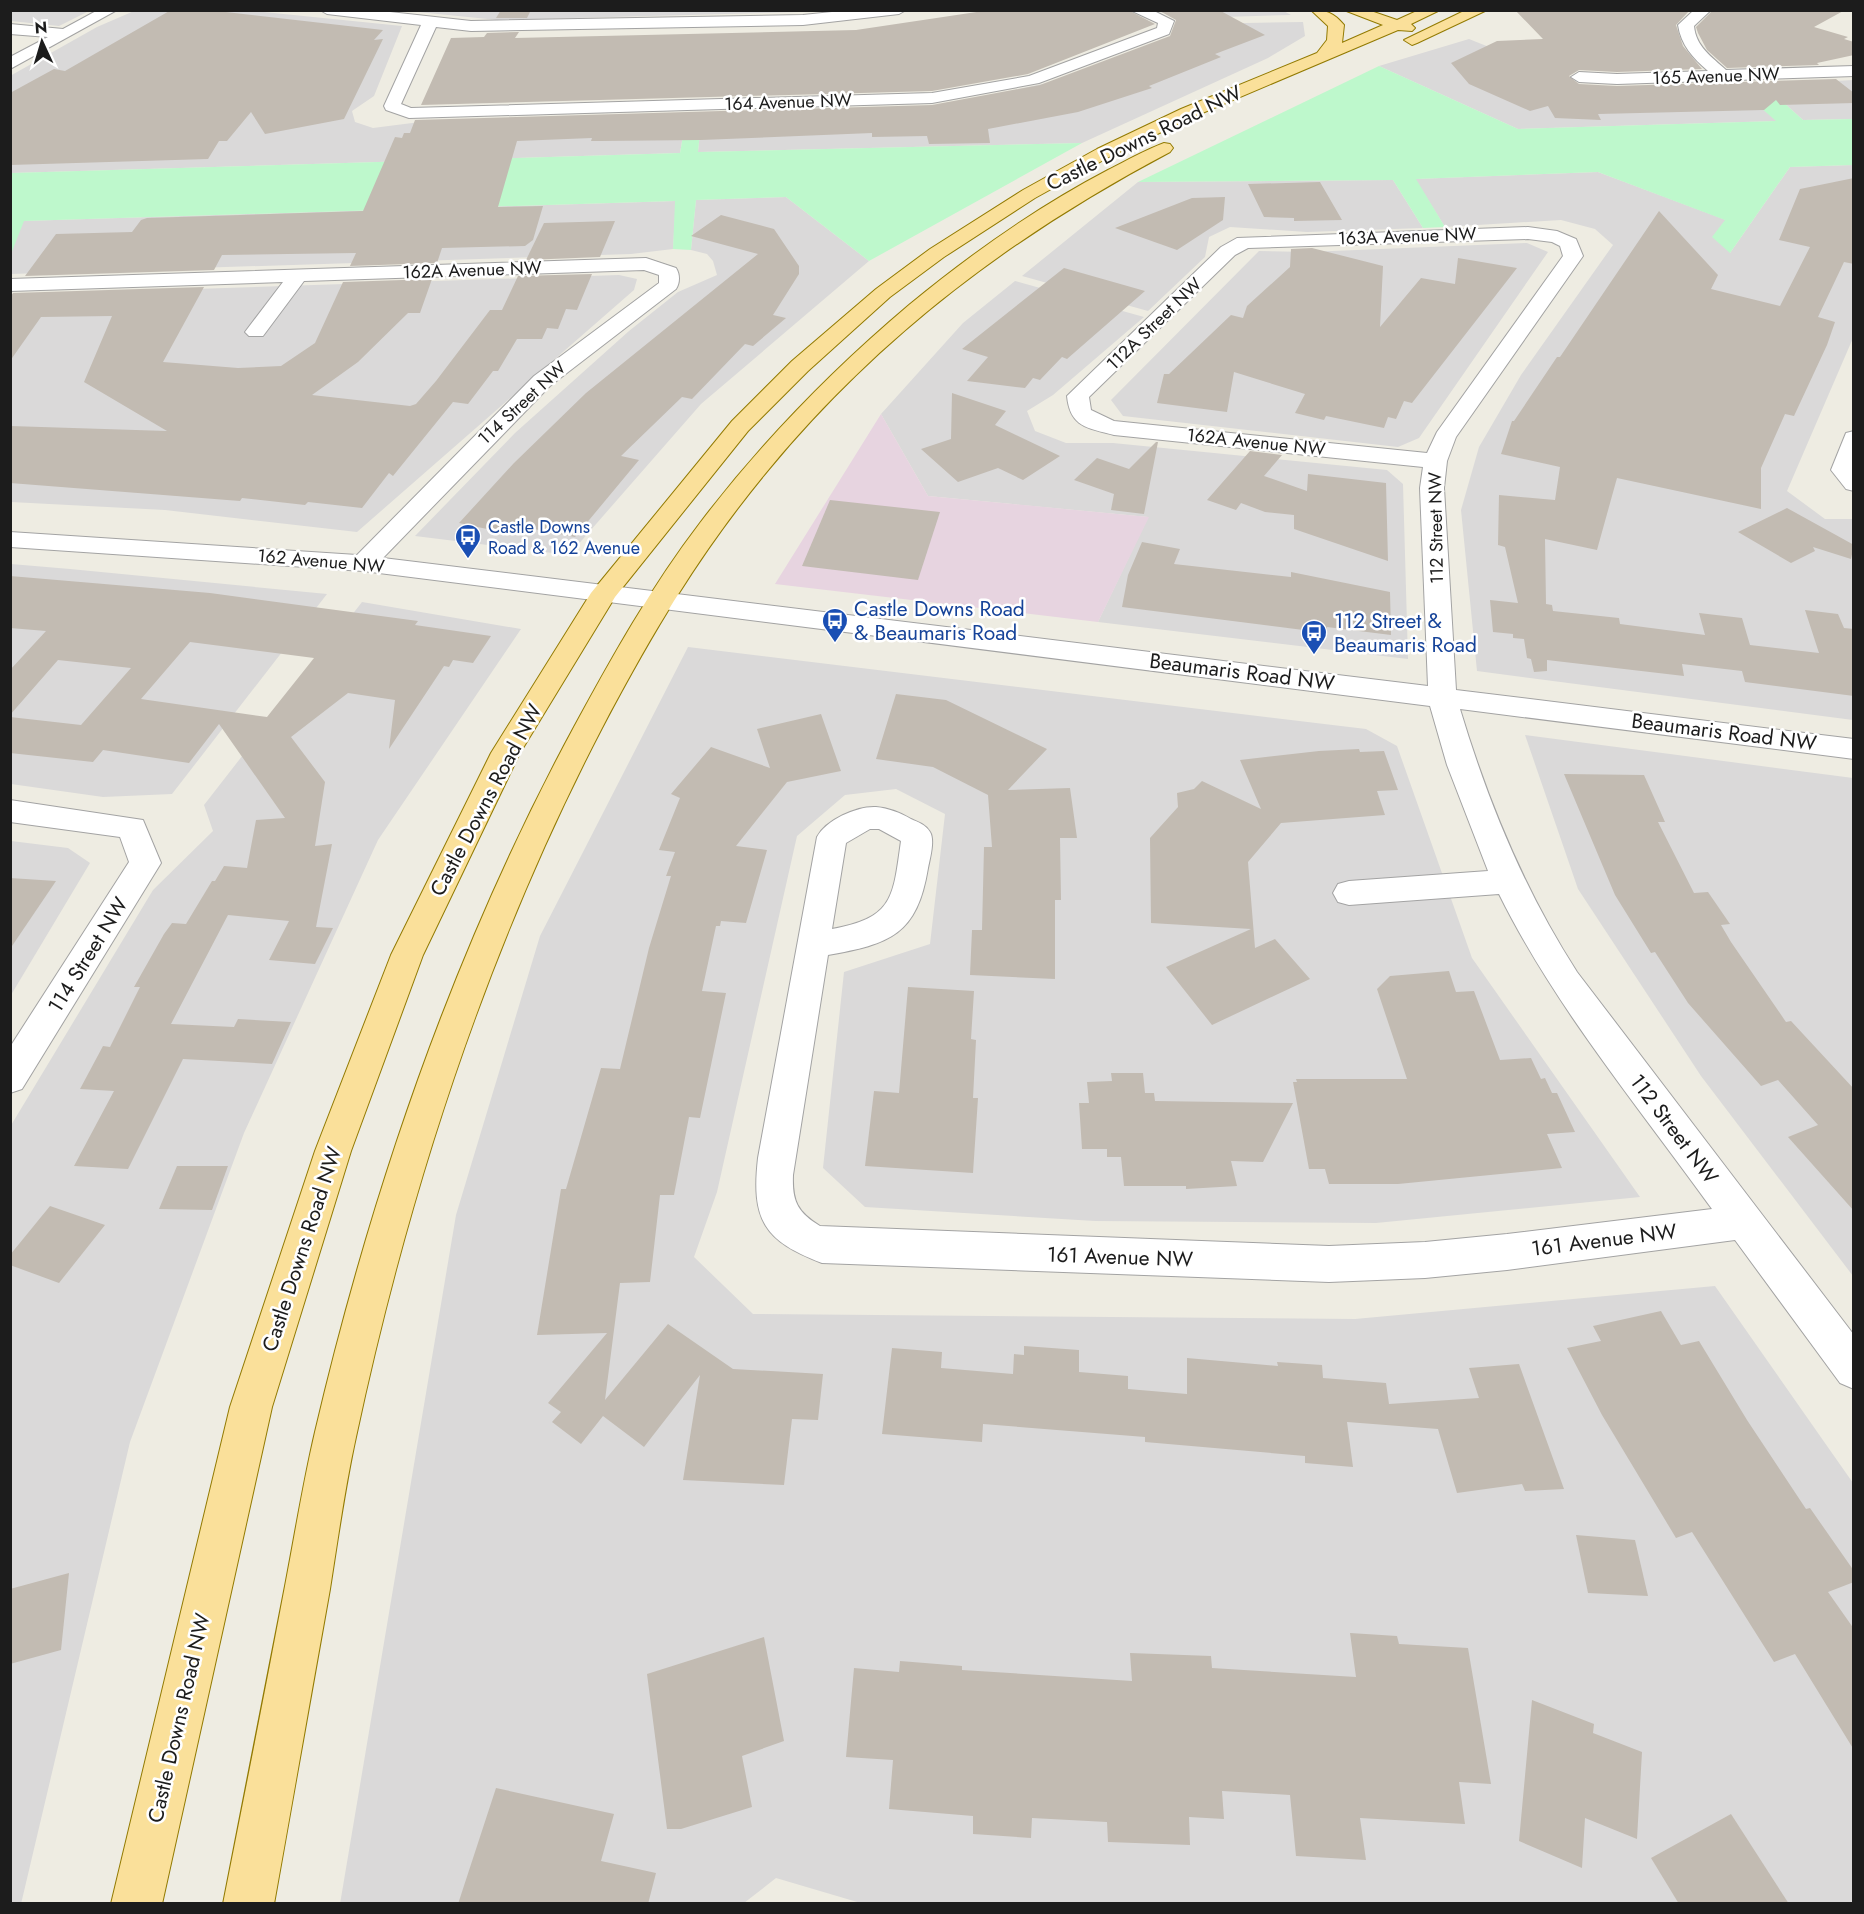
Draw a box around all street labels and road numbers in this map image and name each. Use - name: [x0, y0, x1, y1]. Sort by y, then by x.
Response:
- street label: 165 Avenue NW: [1652, 61, 1780, 91]
- street label: Castle Downs Road NW: [1041, 78, 1247, 198]
- street label: 164 Avenue NW: [724, 87, 852, 117]
- street label: 163A Avenue NW: [1337, 221, 1477, 251]
- street label: 162A Avenue NW: [402, 255, 542, 285]
- street label: 112A Street NW: [1100, 272, 1208, 376]
- street label: 114 Street NW: [472, 355, 572, 451]
- street label: 162A Avenue NW: [1185, 422, 1327, 462]
- street label: 112 Street NW: [1422, 472, 1450, 584]
- street label: 162 Avenue NW: [256, 542, 386, 580]
- street label: Beaumaris Road NW: [1148, 646, 1336, 698]
- street label: Castle Downs Road NW: [422, 698, 550, 902]
- street label: Beaumaris Road NW: [1630, 706, 1818, 758]
- street label: 114 Street NW: [41, 891, 136, 1018]
- street label: 112 Street NW: [1623, 1068, 1725, 1190]
- street label: Castle Downs Road NW: [255, 1142, 349, 1355]
- street label: 161 Avenue NW: [1530, 1216, 1679, 1264]
- street label: 161 Avenue NW: [1046, 1239, 1194, 1275]
- street label: Castle Downs Road NW: [140, 1610, 218, 1826]

